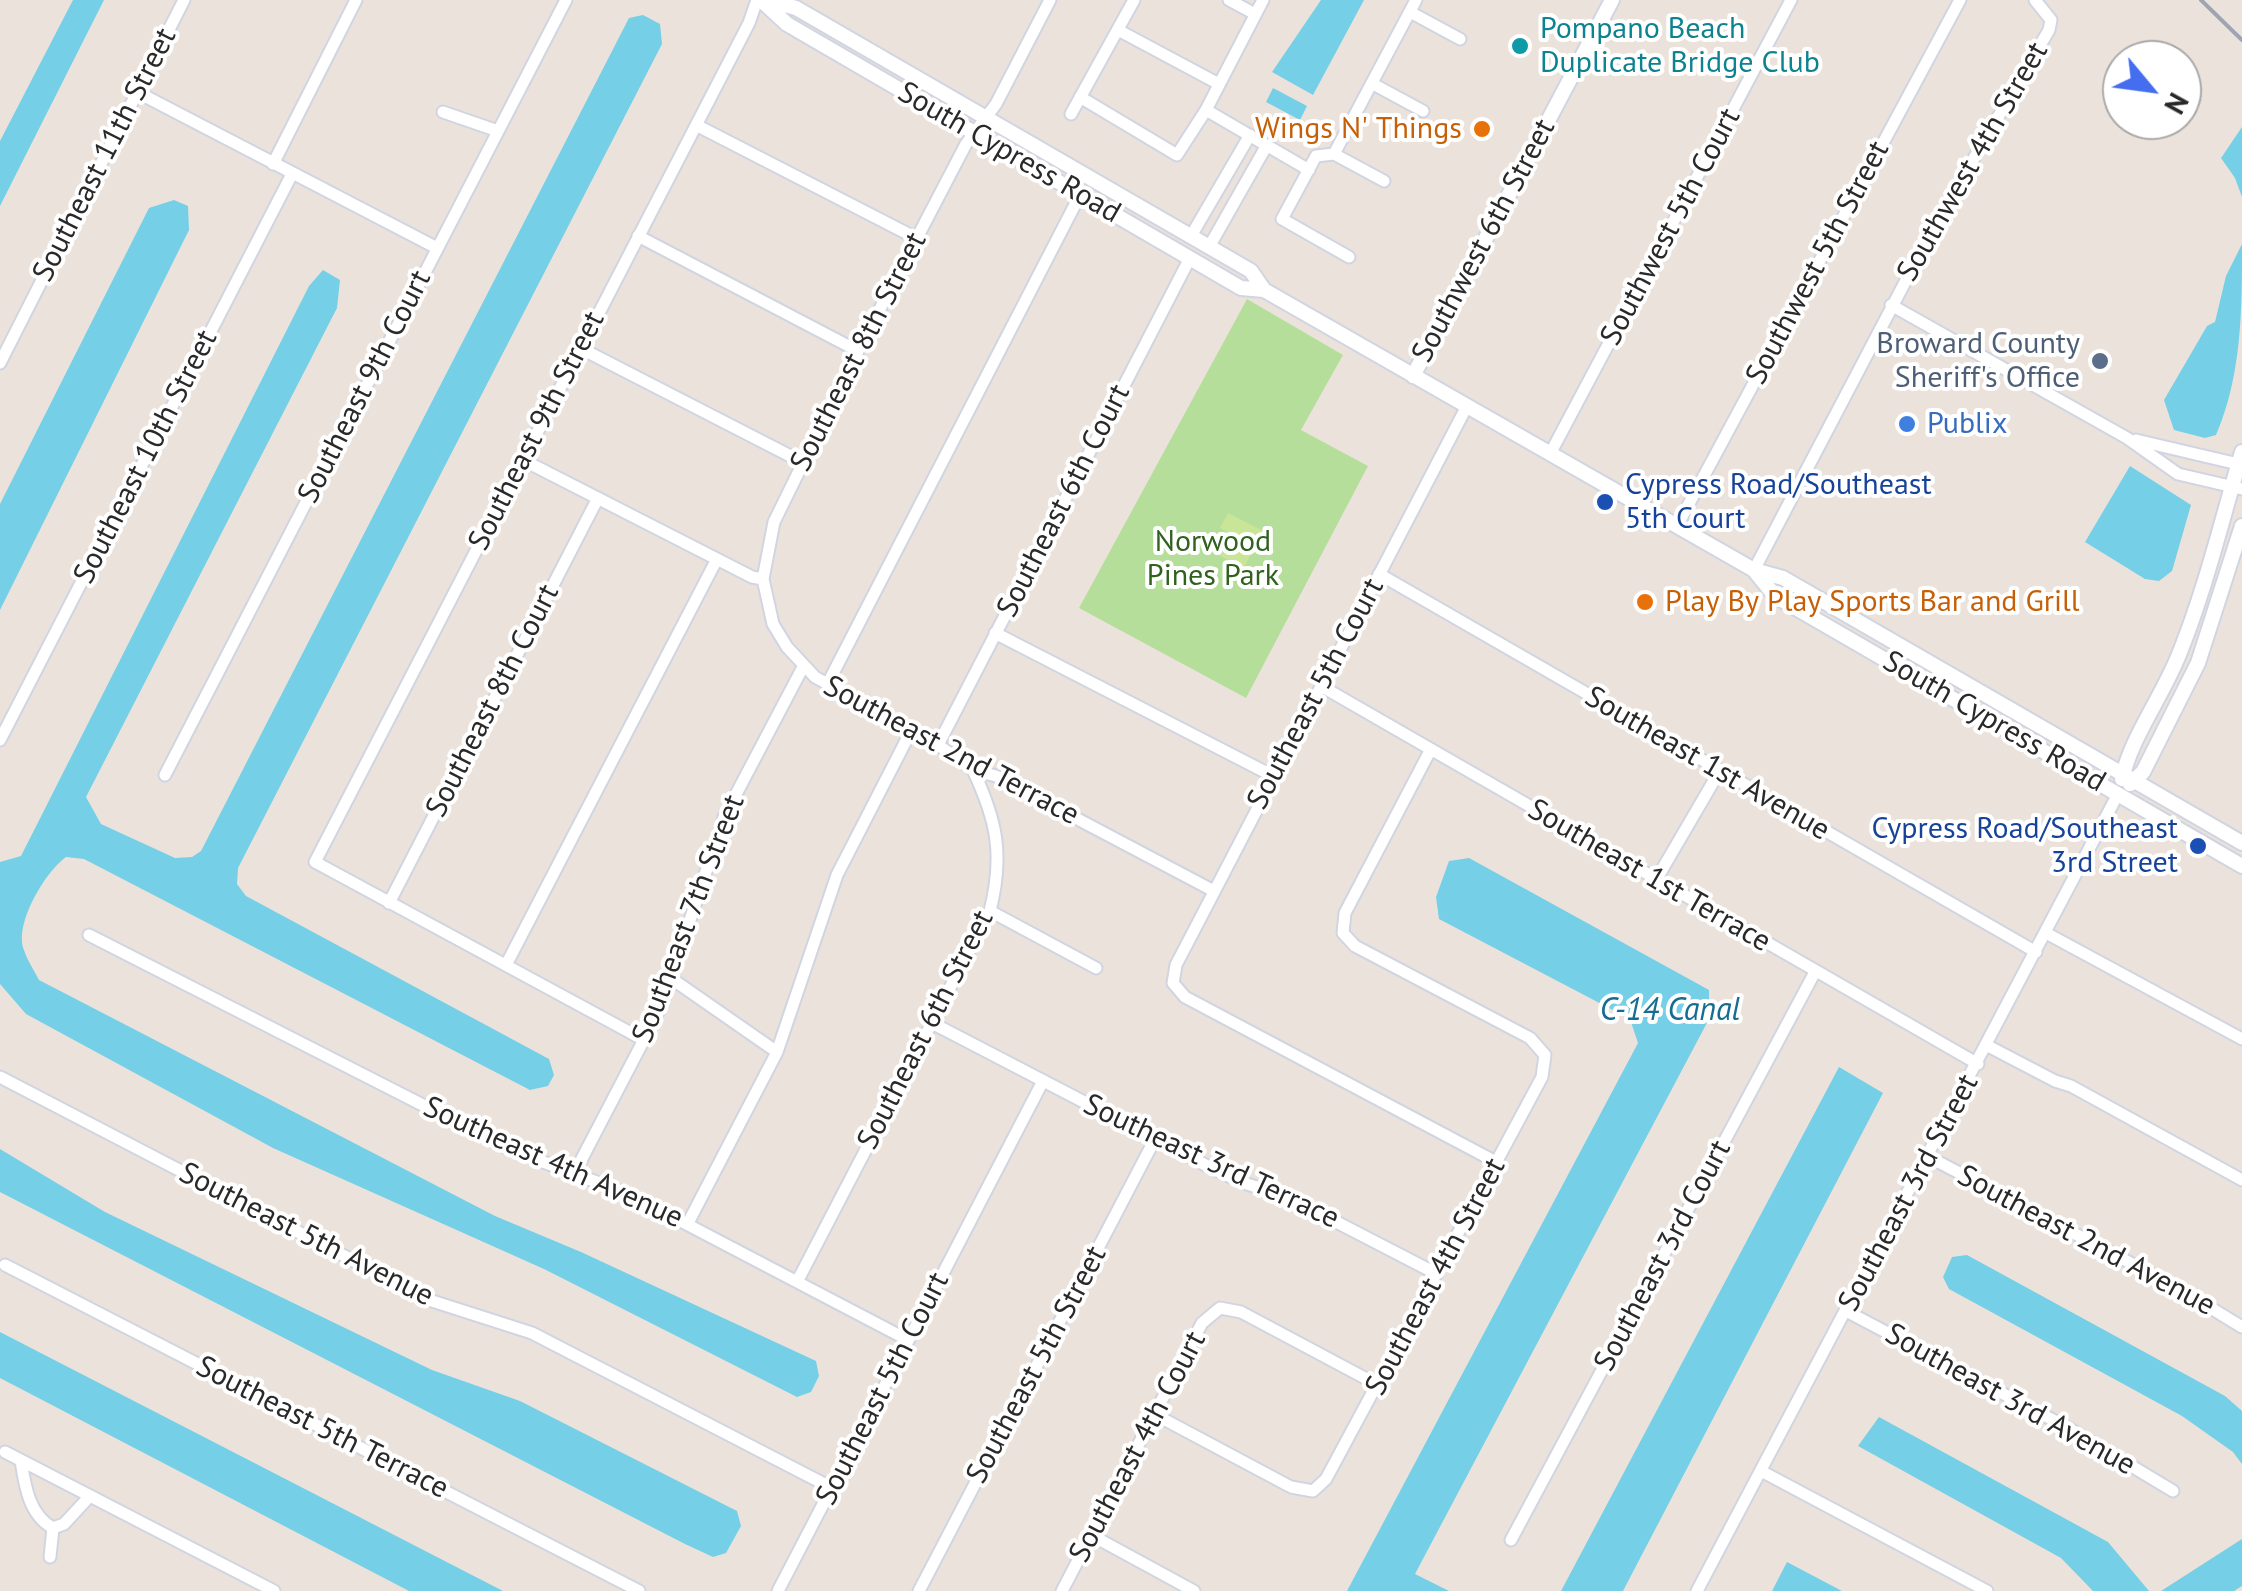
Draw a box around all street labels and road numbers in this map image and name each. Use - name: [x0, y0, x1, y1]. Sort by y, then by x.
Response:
- street label: Southeast 11th Street: [25, 22, 185, 288]
- street label: Southwest 4th Street: [1890, 36, 2056, 288]
- street label: South Cypress Road: [891, 75, 1127, 231]
- street label: Southwest 5th Court: [1593, 102, 1749, 352]
- street label: Southwest 6th Street: [1405, 113, 1563, 369]
- street label: Southwest 5th Street: [1739, 135, 1897, 391]
- street label: Southeast 8th Street: [783, 227, 935, 477]
- street label: Southeast 9th Court: [291, 265, 439, 509]
- street label: Southeast 9th Street: [461, 306, 613, 556]
- street label: Southeast 10th Street: [66, 324, 226, 590]
- street label: Southeast 6th Court: [990, 379, 1138, 623]
- street label: Southeast 5th Court: [1240, 572, 1392, 816]
- street label: Southeast 8th Court: [419, 579, 567, 823]
- street label: South Cypress Road: [1876, 644, 2112, 800]
- street label: Southeast 2nd Terrace: [817, 668, 1085, 834]
- street label: Southeast 1st Avenue: [1578, 679, 1836, 849]
- street label: Southeast 7th Street: [625, 790, 753, 1048]
- street label: Southeast 1st Terrace: [1521, 792, 1777, 960]
- street label: Southeast 6th Street: [850, 905, 1002, 1155]
- street label: Southeast 3rd Street: [1831, 1068, 1987, 1318]
- street label: Southeast 3rd Terrace: [1078, 1087, 1344, 1237]
- street label: Southeast 4th Avenue: [418, 1090, 688, 1236]
- street label: Southeast 3rd Court: [1587, 1135, 1739, 1377]
- street label: Southeast 4th Street: [1358, 1152, 1514, 1402]
- street label: Southeast 5th Avenue: [173, 1155, 439, 1315]
- street label: Southeast 2nd Avenue: [1951, 1158, 2221, 1324]
- street label: Southeast 5th Street: [959, 1240, 1115, 1490]
- street label: Southeast 5th Court: [809, 1267, 957, 1511]
- street label: Southeast 3rd Avenue: [1879, 1316, 2141, 1484]
- street label: Southeast 4th Court: [1062, 1325, 1214, 1569]
- street label: Southeast 5th Terrace: [190, 1349, 454, 1507]

